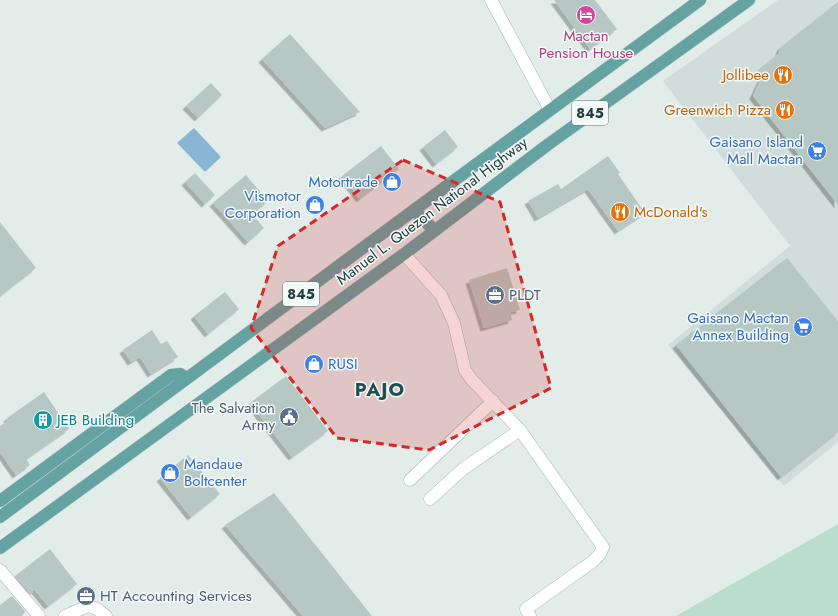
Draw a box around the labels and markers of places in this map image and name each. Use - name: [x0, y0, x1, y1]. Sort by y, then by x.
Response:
- hotel icon: Mactan Pension House: [575, 4, 597, 26]
- place label: Mactan Pension House: [539, 25, 633, 64]
- place label: Jollibee: [720, 64, 769, 86]
- restaurant icon: Jollibee: [772, 64, 794, 86]
- place label: Greenwich Pizza: [664, 99, 771, 121]
- restaurant icon: Greenwich Pizza: [774, 99, 796, 121]
- place label: Gaisano Island Mall Mactan: [710, 131, 803, 170]
- supermarket icon: Gaisano Island Mall Mactan: [806, 140, 828, 162]
- place label: Motortrade: [308, 171, 378, 193]
- shop icon: Motortrade: [381, 171, 403, 193]
- place label: Vismotor Corporation: [225, 185, 302, 224]
- shop icon: Vismotor Corporation: [304, 194, 326, 216]
- restaurant icon: McDonald's: [609, 201, 631, 223]
- place label: McDonald's: [634, 201, 708, 223]
- office icon: PLDT: [484, 284, 506, 306]
- place label: PLDT: [509, 284, 541, 306]
- place label: Gaisano Mactan Annex Building: [687, 307, 789, 346]
- supermarket icon: Gaisano Mactan Annex Building: [792, 316, 814, 338]
- shop icon: RUSI: [303, 353, 325, 375]
- place label: RUSI: [328, 353, 358, 375]
- place label: The Salvation Army: [192, 397, 275, 436]
- public building icon: The Salvation Army: [278, 406, 300, 428]
- building icon: JEB Building: [32, 409, 54, 431]
- place label: JEB Building: [55, 409, 134, 431]
- place label: Mandaue Boltcenter: [184, 453, 248, 492]
- shop icon: Mandaue Boltcenter: [159, 462, 181, 484]
- office icon: HT Accounting Services: [75, 585, 97, 607]
- place label: HT Accounting Services: [100, 585, 252, 607]

